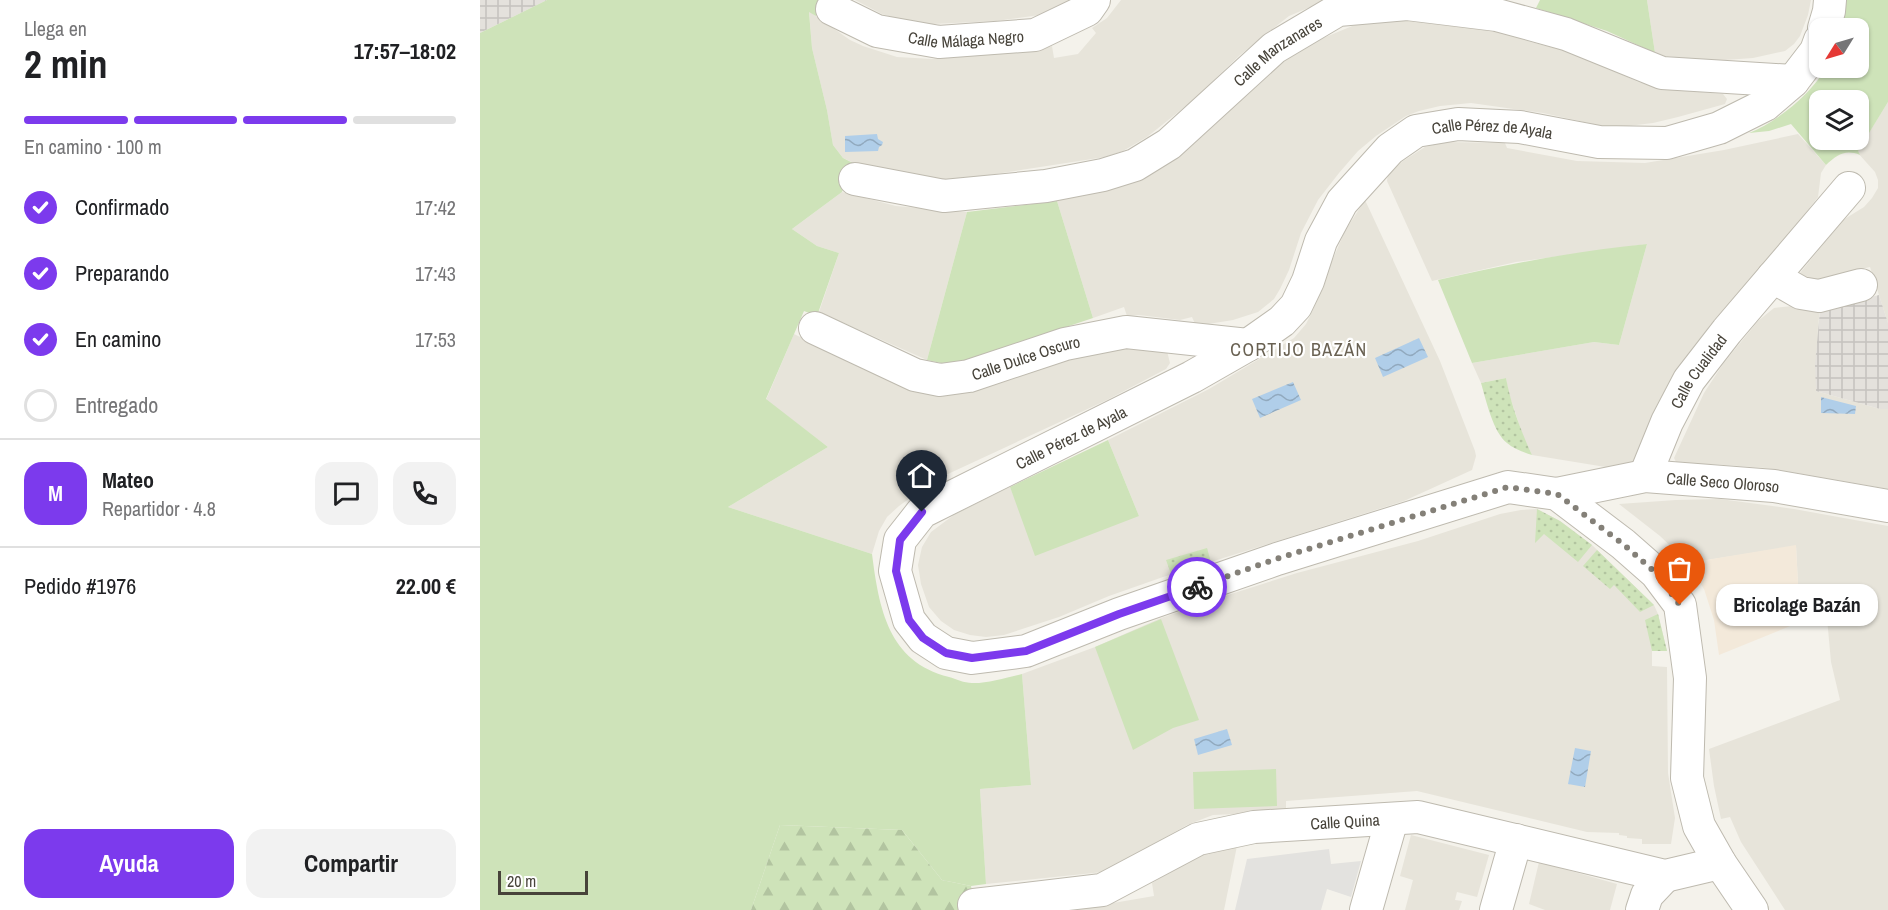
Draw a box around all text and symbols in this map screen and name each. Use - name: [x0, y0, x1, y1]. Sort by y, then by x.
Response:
- street label: Calle Manzanares: [1228, 11, 1326, 91]
- text: Llega en: [24, 15, 87, 42]
- north arrow: [1809, 18, 1869, 78]
- map controls: [1809, 18, 1869, 150]
- street label: Calle Málaga Negro: [906, 25, 1025, 53]
- text: 17:57–18:02: [354, 36, 456, 66]
- text: 2 min: [24, 38, 108, 90]
- button: layers: [1809, 90, 1869, 150]
- street label: Calle Pérez de Ayala: [1430, 113, 1555, 144]
- text: En camino · 100 m: [24, 133, 162, 160]
- icon: check: [24, 191, 57, 224]
- text: Confirmado: [75, 192, 169, 222]
- text: 17:42: [415, 194, 456, 221]
- icon: check: [24, 257, 57, 290]
- text: Preparando: [75, 258, 169, 288]
- text: 17:43: [415, 260, 456, 287]
- icon: check: [24, 323, 57, 356]
- text: En camino: [75, 324, 161, 354]
- text: 17:53: [415, 326, 456, 353]
- street label: Calle Dulce Oscuro: [969, 330, 1082, 385]
- street label: Calle Cualidad: [1665, 330, 1732, 412]
- district label: CORTIJO BAZÁN: [1230, 337, 1368, 362]
- text: Entregado: [75, 390, 158, 420]
- street label: Calle Pérez de Ayala: [1012, 400, 1131, 475]
- pin: [896, 450, 947, 512]
- icon: home: [905, 459, 938, 492]
- button: chat: [315, 462, 378, 525]
- button: phone: [393, 462, 456, 525]
- text: Mateo: [102, 465, 154, 495]
- street label: Calle Seco Oloroso: [1666, 467, 1781, 498]
- text: M: [48, 478, 63, 508]
- text: Repartidor · 4.8: [102, 495, 216, 522]
- pin: [1654, 543, 1705, 605]
- icon: bag: [1663, 552, 1696, 585]
- courier: [1167, 557, 1227, 617]
- text: Pedido #1976: [24, 571, 136, 601]
- text: 22.00 €: [396, 571, 456, 601]
- icon: bike: [1181, 571, 1214, 604]
- callout: Bricolage Bazán: [1716, 584, 1878, 626]
- text: Bricolage Bazán: [1733, 591, 1861, 618]
- street label: Calle Quina: [1310, 808, 1381, 835]
- button: Ayuda: [24, 829, 234, 898]
- button: Compartir: [246, 829, 456, 898]
- scale bar: [498, 868, 588, 896]
- text: 20 m: [507, 870, 536, 892]

